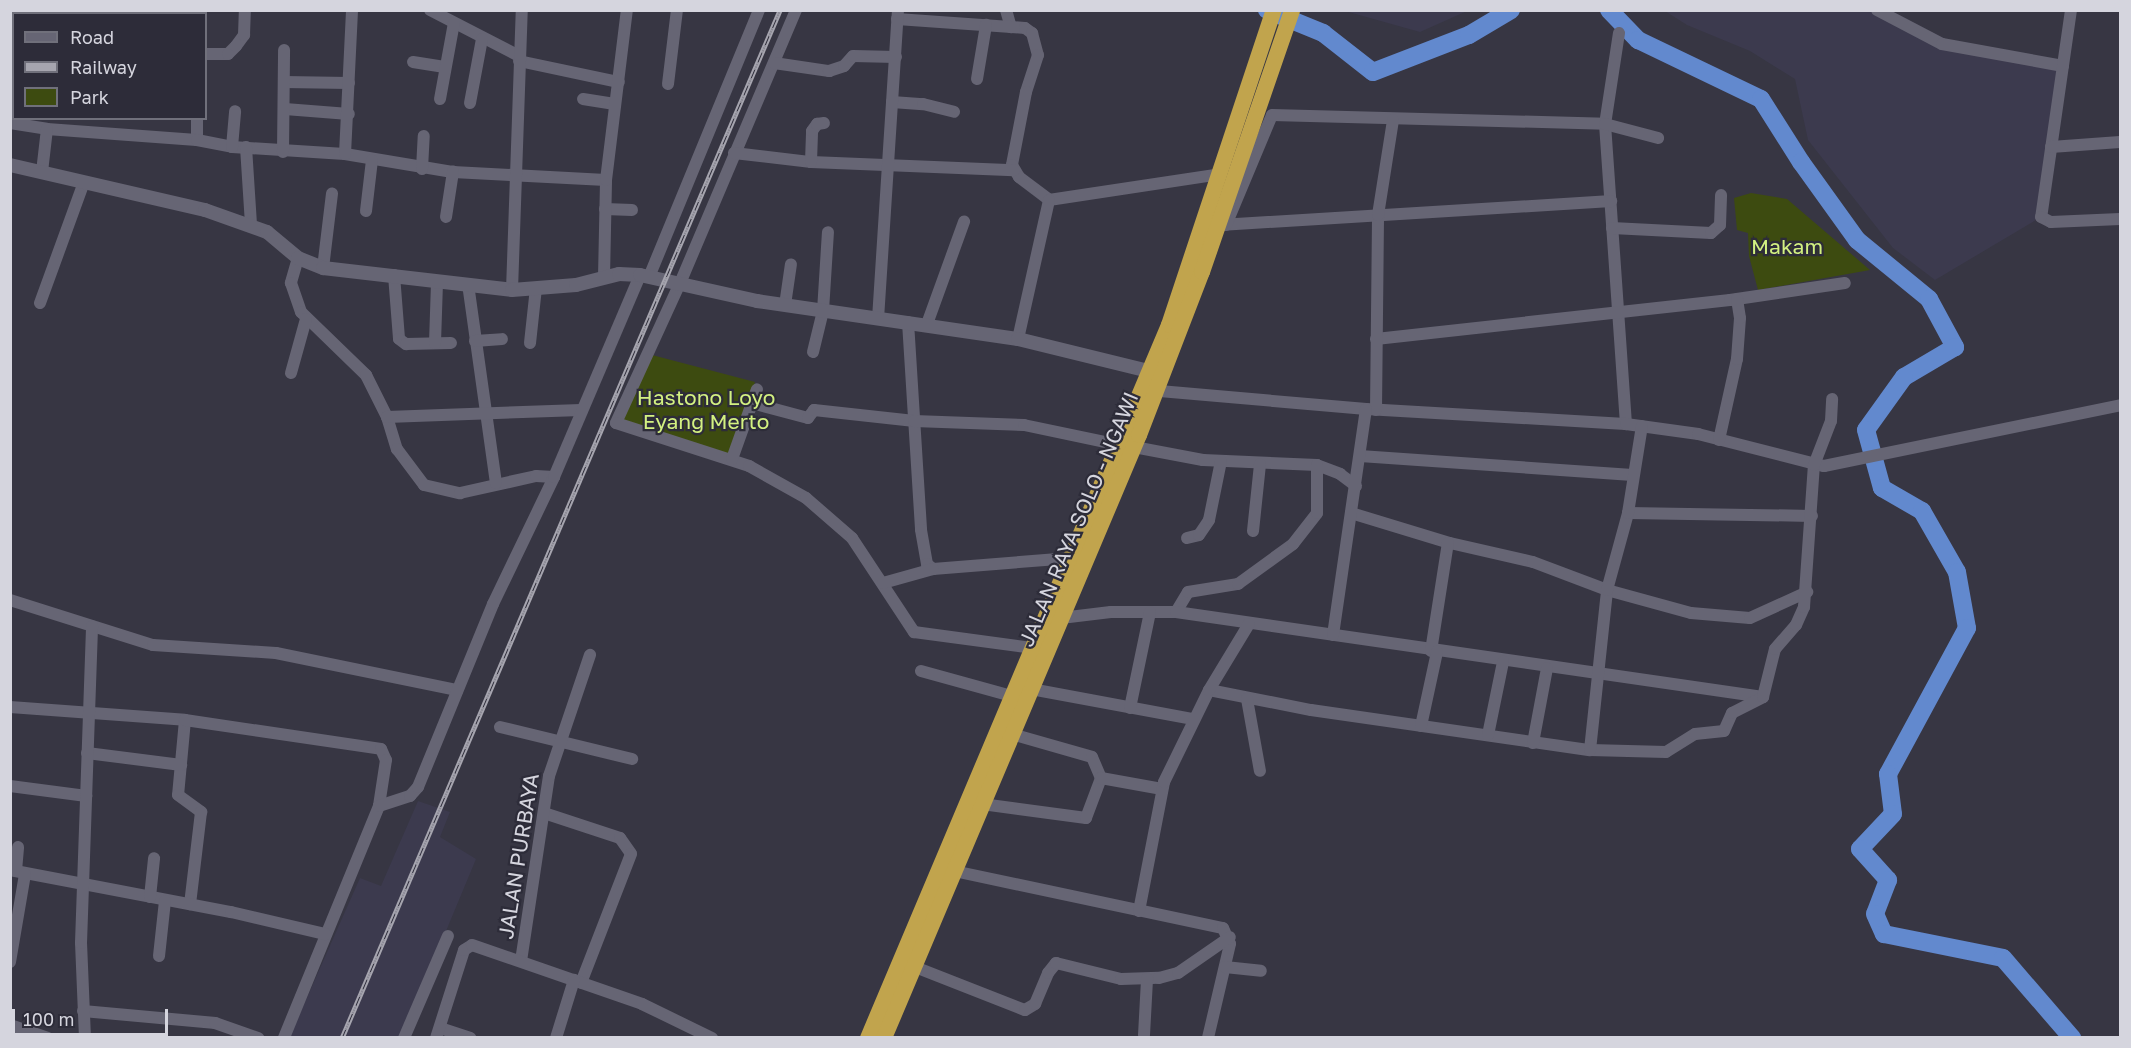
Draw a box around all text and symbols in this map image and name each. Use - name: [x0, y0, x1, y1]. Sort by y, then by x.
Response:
- legend: [12, 12, 207, 120]
- text: Road: [70, 26, 114, 48]
- text: Railway: [70, 56, 137, 78]
- text: Park: [70, 86, 109, 108]
- park label: Makam: [1751, 233, 1823, 259]
- park label: Hastono Loyo Eyang Merto: [637, 384, 775, 434]
- street label: JALAN RAYA SOLO - NGAWI: [1013, 388, 1143, 650]
- street label: JALAN PURBAYA: [492, 771, 544, 941]
- scale bar: [15, 997, 171, 1035]
- text: 100 m: [23, 1008, 74, 1030]

